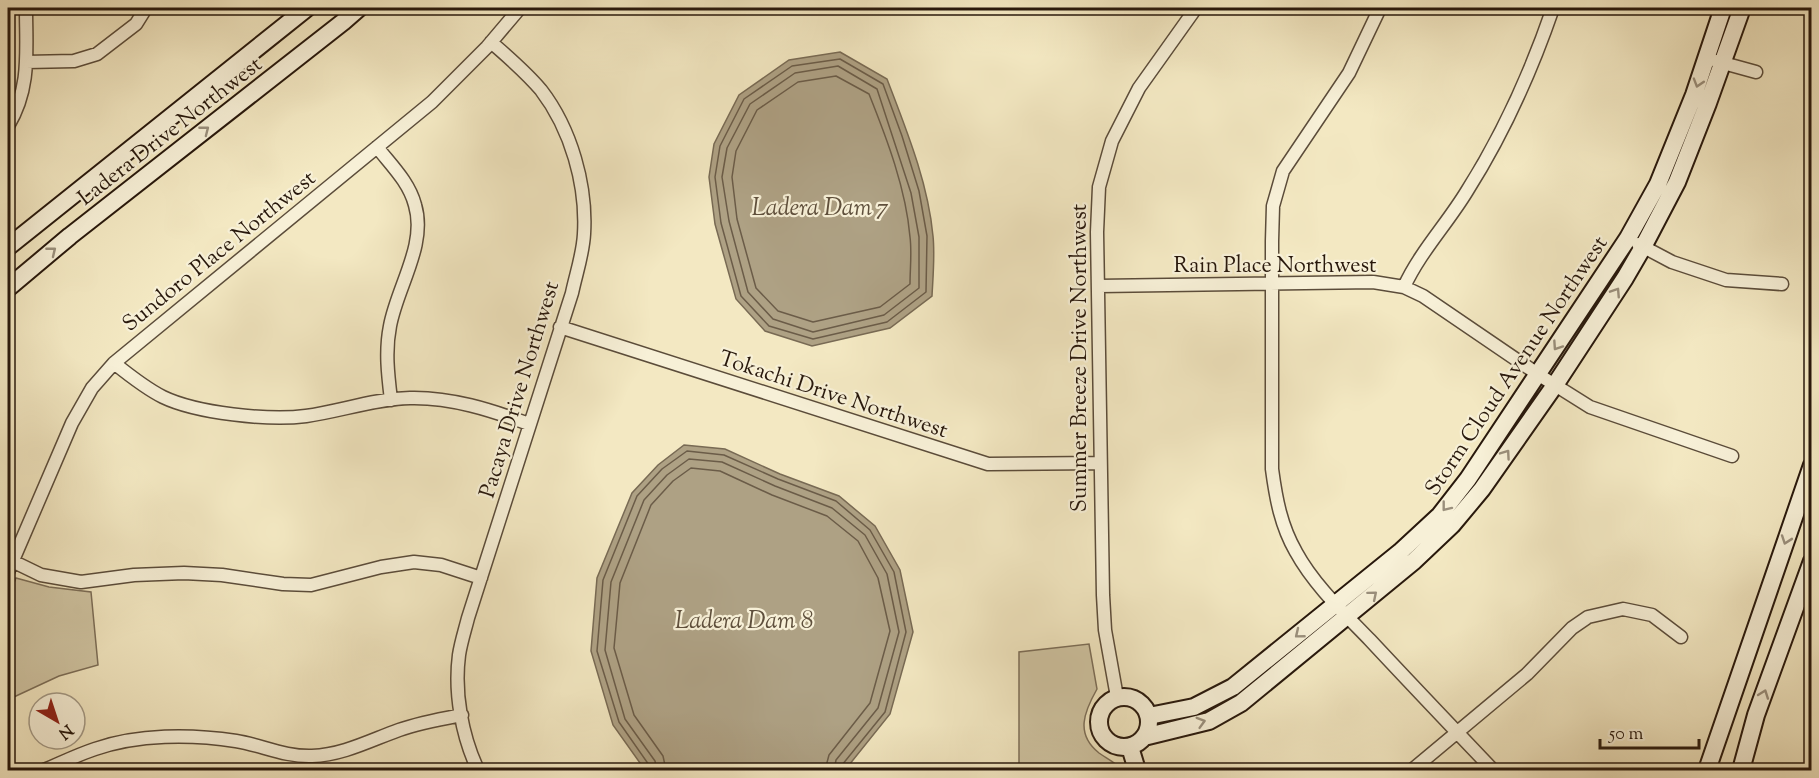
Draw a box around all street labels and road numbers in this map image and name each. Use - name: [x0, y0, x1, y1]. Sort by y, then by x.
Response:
- street label: Ladera Drive Northwest: [72, 50, 270, 215]
- street label: Sundoro Place Northwest: [116, 164, 324, 341]
- street label: Summer Breeze Drive Northwest: [1065, 203, 1097, 512]
- street label: Storm Cloud Avenue Northwest: [1418, 230, 1617, 503]
- street label: Rain Place Northwest: [1173, 251, 1377, 283]
- street label: Pacaya Drive Northwest: [473, 277, 569, 502]
- street label: Tokachi Drive Northwest: [715, 344, 952, 448]

